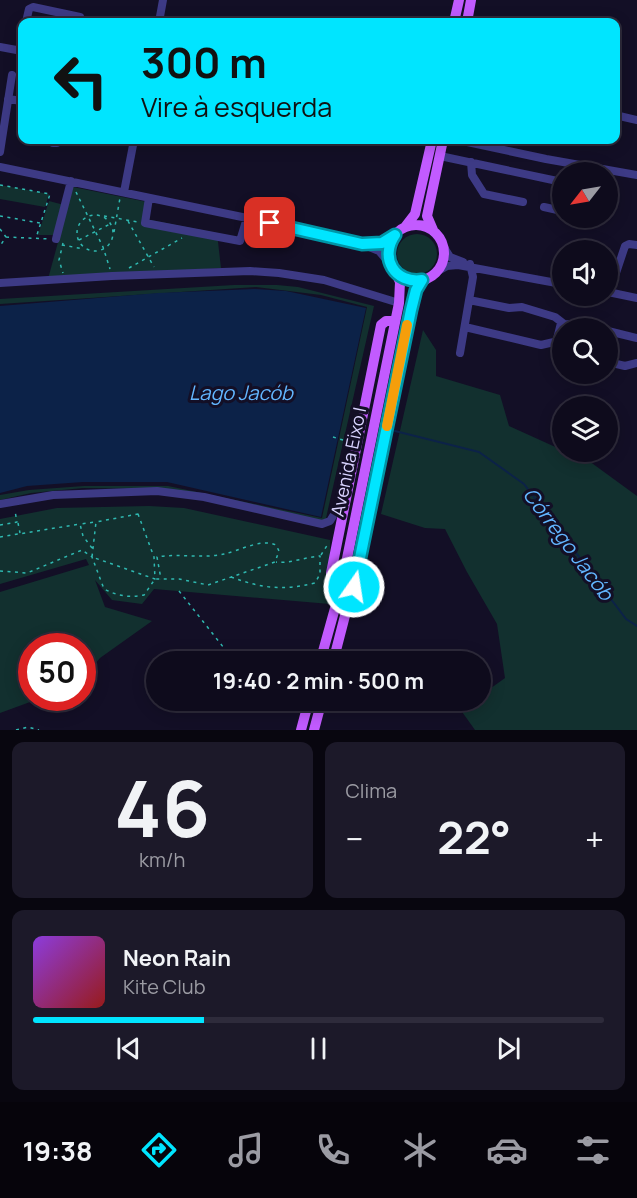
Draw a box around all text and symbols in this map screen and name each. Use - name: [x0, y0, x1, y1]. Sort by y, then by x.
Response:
- text: 300 m: [141, 33, 267, 91]
- icon: left: [42, 42, 120, 120]
- text: Vire à esquerda: [141, 88, 332, 125]
- north arrow: [552, 162, 618, 228]
- map controls: [552, 162, 618, 462]
- pin: [244, 197, 295, 248]
- icon: arrive: [253, 206, 286, 239]
- button: sound: [552, 240, 618, 306]
- button: search: [552, 318, 618, 384]
- water label: Lago Jacób: [189, 379, 294, 406]
- button: layers: [552, 396, 618, 462]
- street label: Avenida Eixo I: [325, 405, 371, 519]
- water label: Córrego Jacób: [517, 482, 620, 606]
- position arrow: [322, 555, 386, 619]
- speed limit sign: 50: [18, 633, 96, 711]
- text: 19:40 · 2 min · 500 m: [213, 666, 424, 696]
- text: 46: [114, 754, 210, 860]
- text: Clima: [346, 777, 397, 804]
- text: 22°: [437, 806, 511, 868]
- text: −: [346, 816, 363, 861]
- text: +: [585, 816, 604, 861]
- text: km/h: [139, 846, 186, 873]
- text: Neon Rain: [123, 943, 231, 973]
- text: Kite Club: [123, 973, 206, 1000]
- icon: previous: [112, 1032, 145, 1065]
- icon: pause: [302, 1032, 335, 1065]
- icon: next: [492, 1032, 525, 1065]
- icon: directions: [138, 1129, 180, 1171]
- icon: music: [225, 1129, 267, 1171]
- icon: phone: [312, 1129, 354, 1171]
- icon: climate: [399, 1129, 441, 1171]
- icon: car: [486, 1129, 528, 1171]
- icon: filters: [572, 1129, 614, 1171]
- text: 19:38: [22, 1132, 93, 1169]

